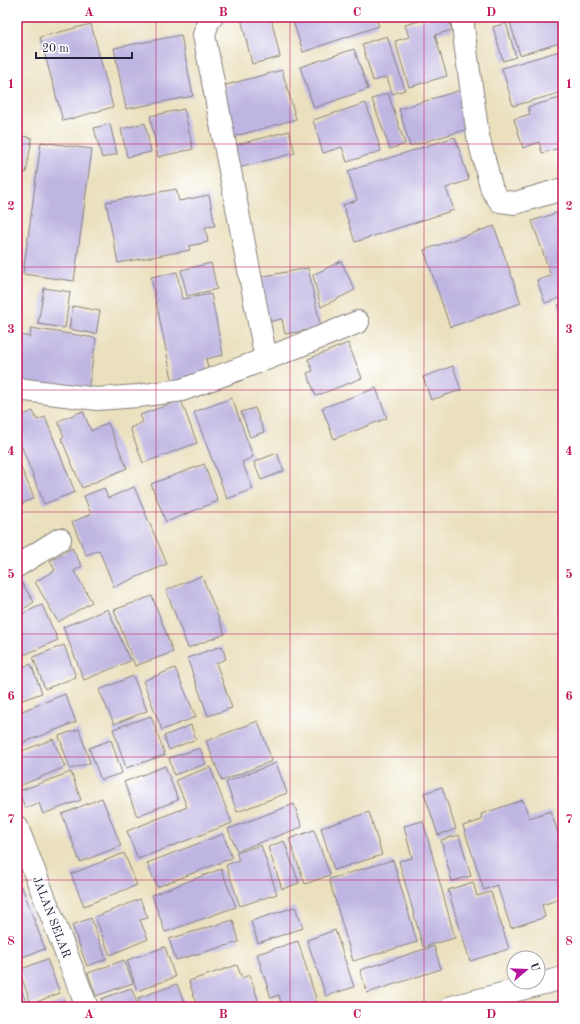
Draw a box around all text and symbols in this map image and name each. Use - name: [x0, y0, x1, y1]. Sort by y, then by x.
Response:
- text: A: [84, 6, 94, 19]
- text: B: [218, 6, 228, 19]
- text: C: [353, 6, 361, 19]
- text: D: [486, 6, 496, 19]
- scale bar: [36, 34, 132, 60]
- text: 20 m: [42, 43, 69, 55]
- text: 1: [7, 78, 15, 91]
- text: 1: [565, 78, 573, 91]
- text: 2: [7, 200, 15, 213]
- text: 2: [565, 200, 573, 213]
- text: 3: [7, 323, 15, 336]
- text: 3: [565, 323, 573, 336]
- text: 4: [7, 445, 15, 458]
- text: 4: [565, 445, 573, 458]
- text: 5: [7, 568, 15, 581]
- text: 5: [565, 568, 573, 581]
- text: 6: [7, 690, 15, 703]
- text: 6: [565, 690, 573, 703]
- text: 7: [7, 813, 15, 826]
- text: 7: [565, 813, 573, 826]
- street label: JALAN SELAR: [30, 875, 72, 960]
- text: 8: [7, 935, 15, 948]
- text: 8: [565, 935, 573, 948]
- north arrow: [506, 950, 546, 990]
- text: U: [527, 961, 541, 973]
- text: A: [84, 1008, 94, 1021]
- text: B: [218, 1008, 228, 1021]
- text: C: [353, 1008, 361, 1021]
- text: D: [486, 1008, 496, 1021]

